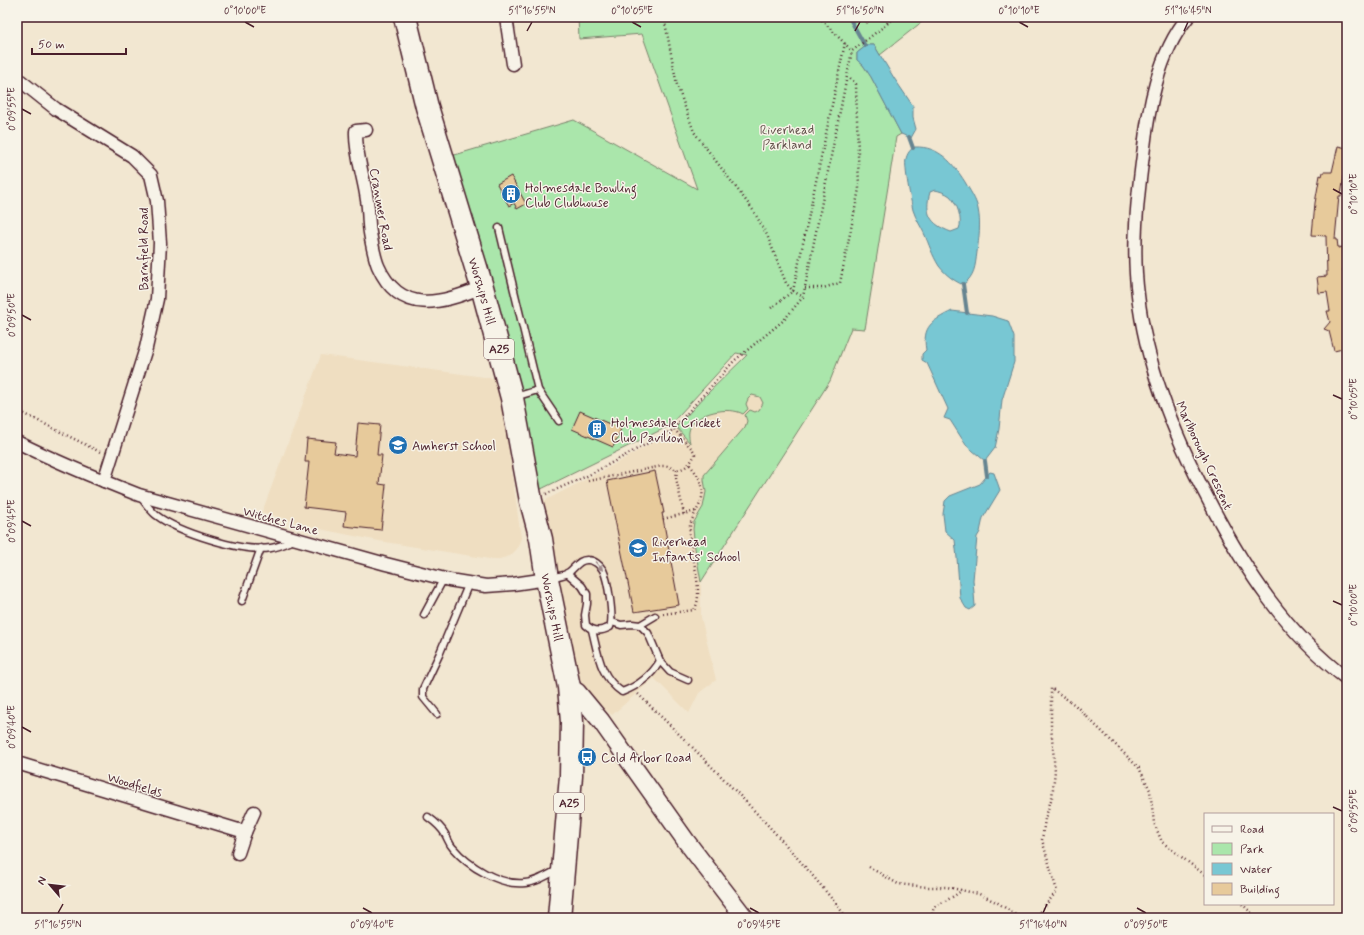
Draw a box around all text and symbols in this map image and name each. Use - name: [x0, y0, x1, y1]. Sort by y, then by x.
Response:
- text: 0°10'00"E: [224, 4, 266, 18]
- text: 51°16'55"N: [508, 4, 556, 18]
- text: 0°10'05"E: [611, 4, 653, 18]
- text: 51°16'50"N: [836, 4, 884, 18]
- text: 0°10'10"E: [999, 4, 1040, 18]
- text: 51°16'45"N: [1164, 4, 1212, 18]
- scale bar: [32, 30, 126, 56]
- text: 50 m: [38, 37, 65, 53]
- text: 0°09'55"E: [5, 87, 19, 131]
- park label: Riverhead Parkland: [760, 122, 814, 154]
- street label: Cranmer Road: [365, 167, 396, 252]
- text: 0°10'10"E: [1347, 173, 1361, 214]
- place label: Holmesdale Bowling Club Clubhouse: [525, 180, 637, 212]
- building icon: Holmesdale Bowling Club Clubhouse: [500, 183, 522, 205]
- street label: Barnfield Road: [136, 207, 153, 291]
- street label: Worships Hill: [464, 256, 499, 327]
- text: 0°09'50"E: [5, 293, 19, 337]
- road number: A25: [484, 339, 514, 359]
- text: 0°10'05"E: [1347, 378, 1361, 420]
- street label: Marlborough Crescent: [1171, 399, 1236, 513]
- place label: Holmesdale Cricket Club Pavilion: [611, 415, 721, 447]
- building icon: Holmesdale Cricket Club Pavilion: [586, 418, 608, 440]
- school or university icon: Amherst School: [387, 434, 409, 456]
- place label: Amherst School: [412, 438, 496, 455]
- text: 0°09'45"E: [5, 499, 19, 543]
- street label: Witches Lane: [241, 503, 320, 540]
- place label: Riverhead Infants' School: [652, 534, 740, 566]
- school or university icon: Riverhead Infants' School: [627, 537, 649, 559]
- one-way arrow: [594, 561, 603, 571]
- street label: Worships Hill: [536, 572, 566, 643]
- text: 0°10'00"E: [1347, 584, 1361, 626]
- text: 0°09'40"E: [5, 705, 19, 749]
- bus stop icon: Cold Arbor Road: [576, 746, 598, 768]
- place label: Cold Arbor Road: [601, 750, 691, 767]
- street label: Woodfields: [105, 769, 164, 802]
- text: 0°09'55"E: [1347, 789, 1361, 833]
- road number: A25: [554, 793, 584, 813]
- legend: [1204, 813, 1334, 905]
- text: Road: [1240, 822, 1264, 838]
- text: Park: [1240, 842, 1264, 858]
- text: Water: [1240, 862, 1272, 878]
- north arrow: [30, 865, 70, 905]
- text: N: [34, 874, 50, 887]
- text: Building: [1240, 882, 1280, 899]
- text: 51°16'55"N: [34, 918, 82, 932]
- text: 0°09'40"E: [350, 918, 394, 932]
- text: 0°09'45"E: [737, 918, 781, 932]
- text: 51°16'40"N: [1019, 918, 1067, 932]
- text: 0°09'50"E: [1124, 918, 1168, 932]

